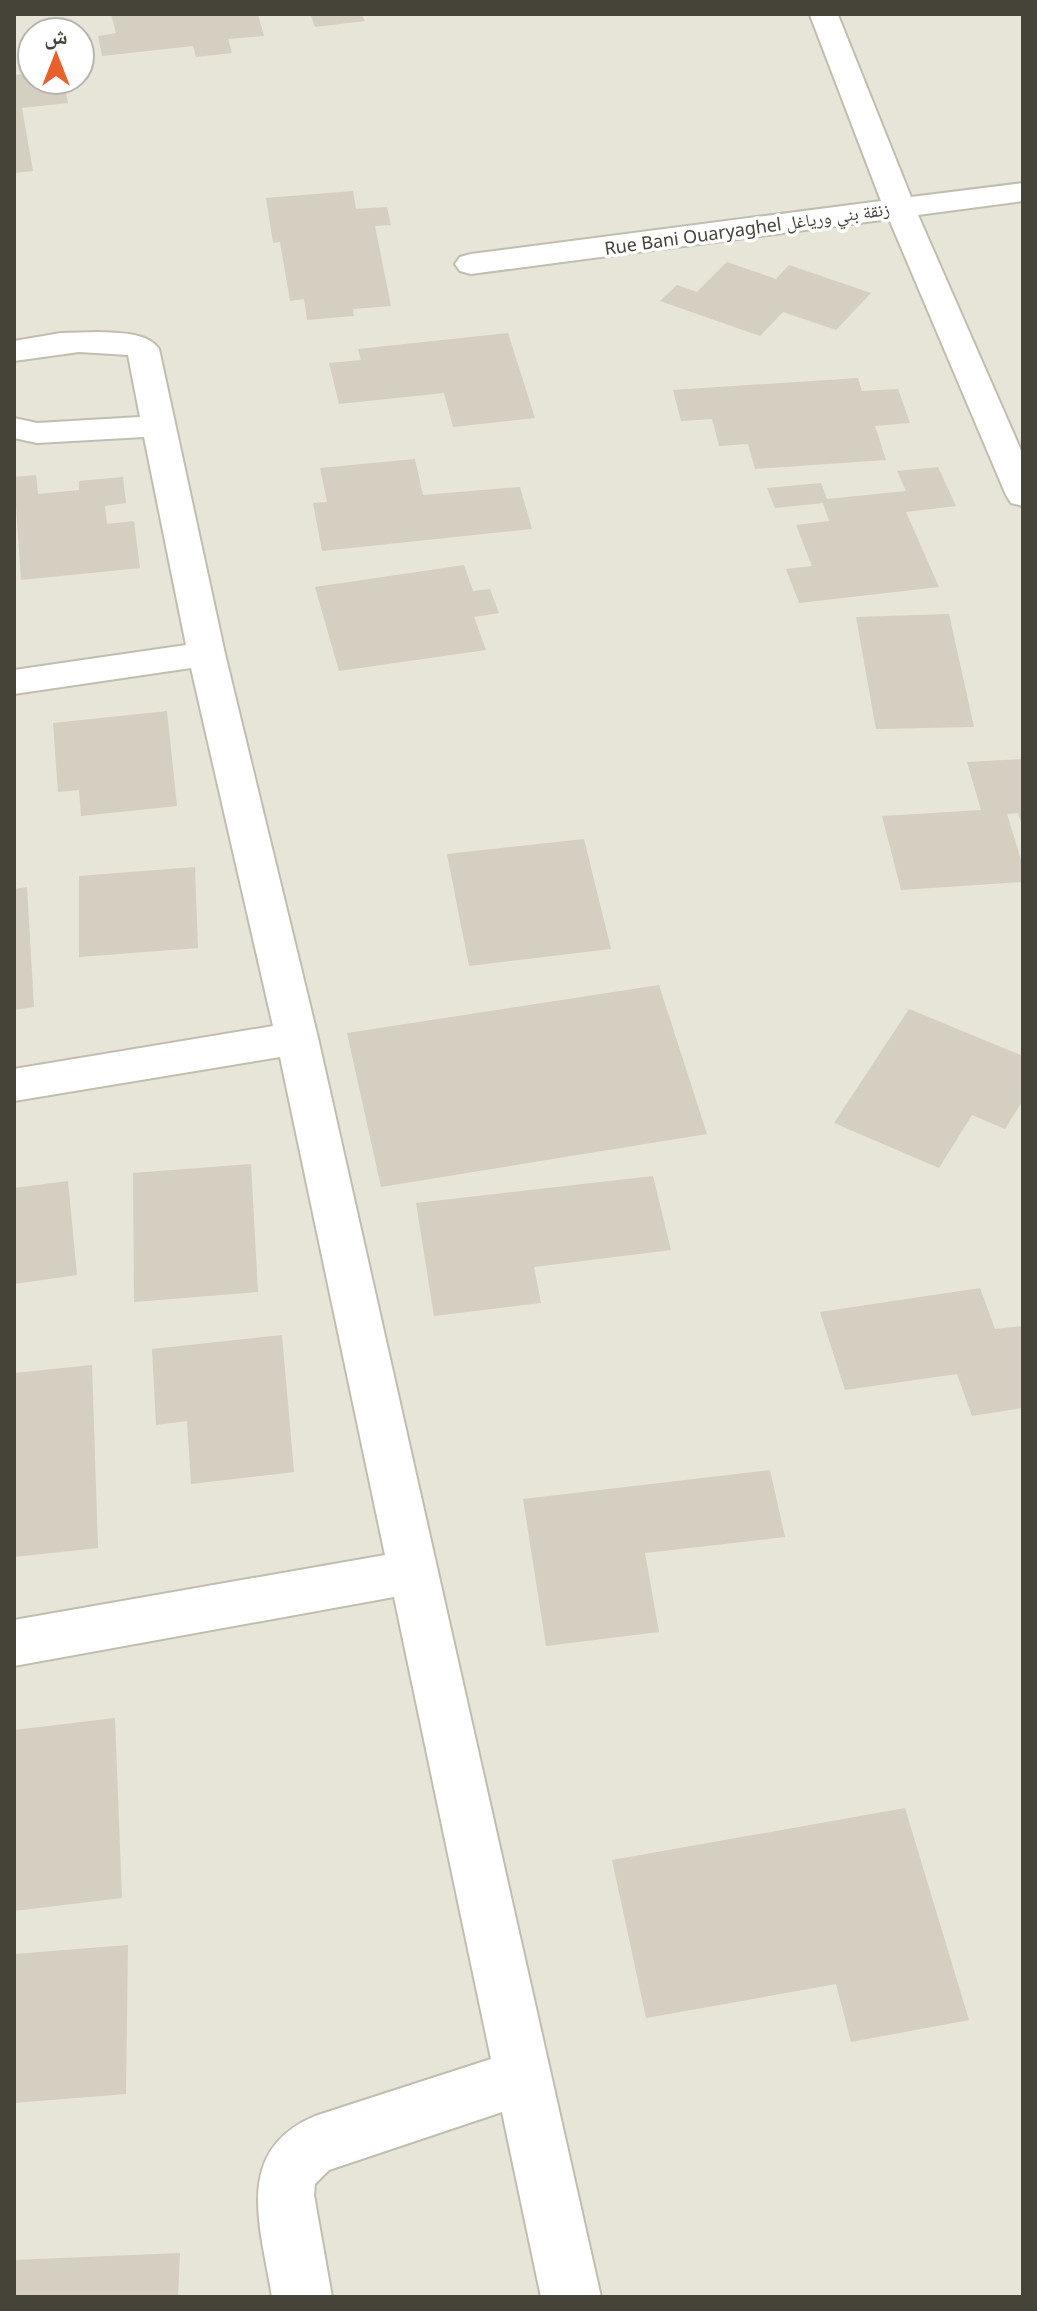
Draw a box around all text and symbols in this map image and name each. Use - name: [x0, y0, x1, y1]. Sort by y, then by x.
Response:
- north arrow: [16, 16, 96, 96]
- text: ش: [44, 20, 68, 50]
- street label: Rue Bani Ouaryaghel زنقة بني ورياغل: [603, 196, 892, 263]

